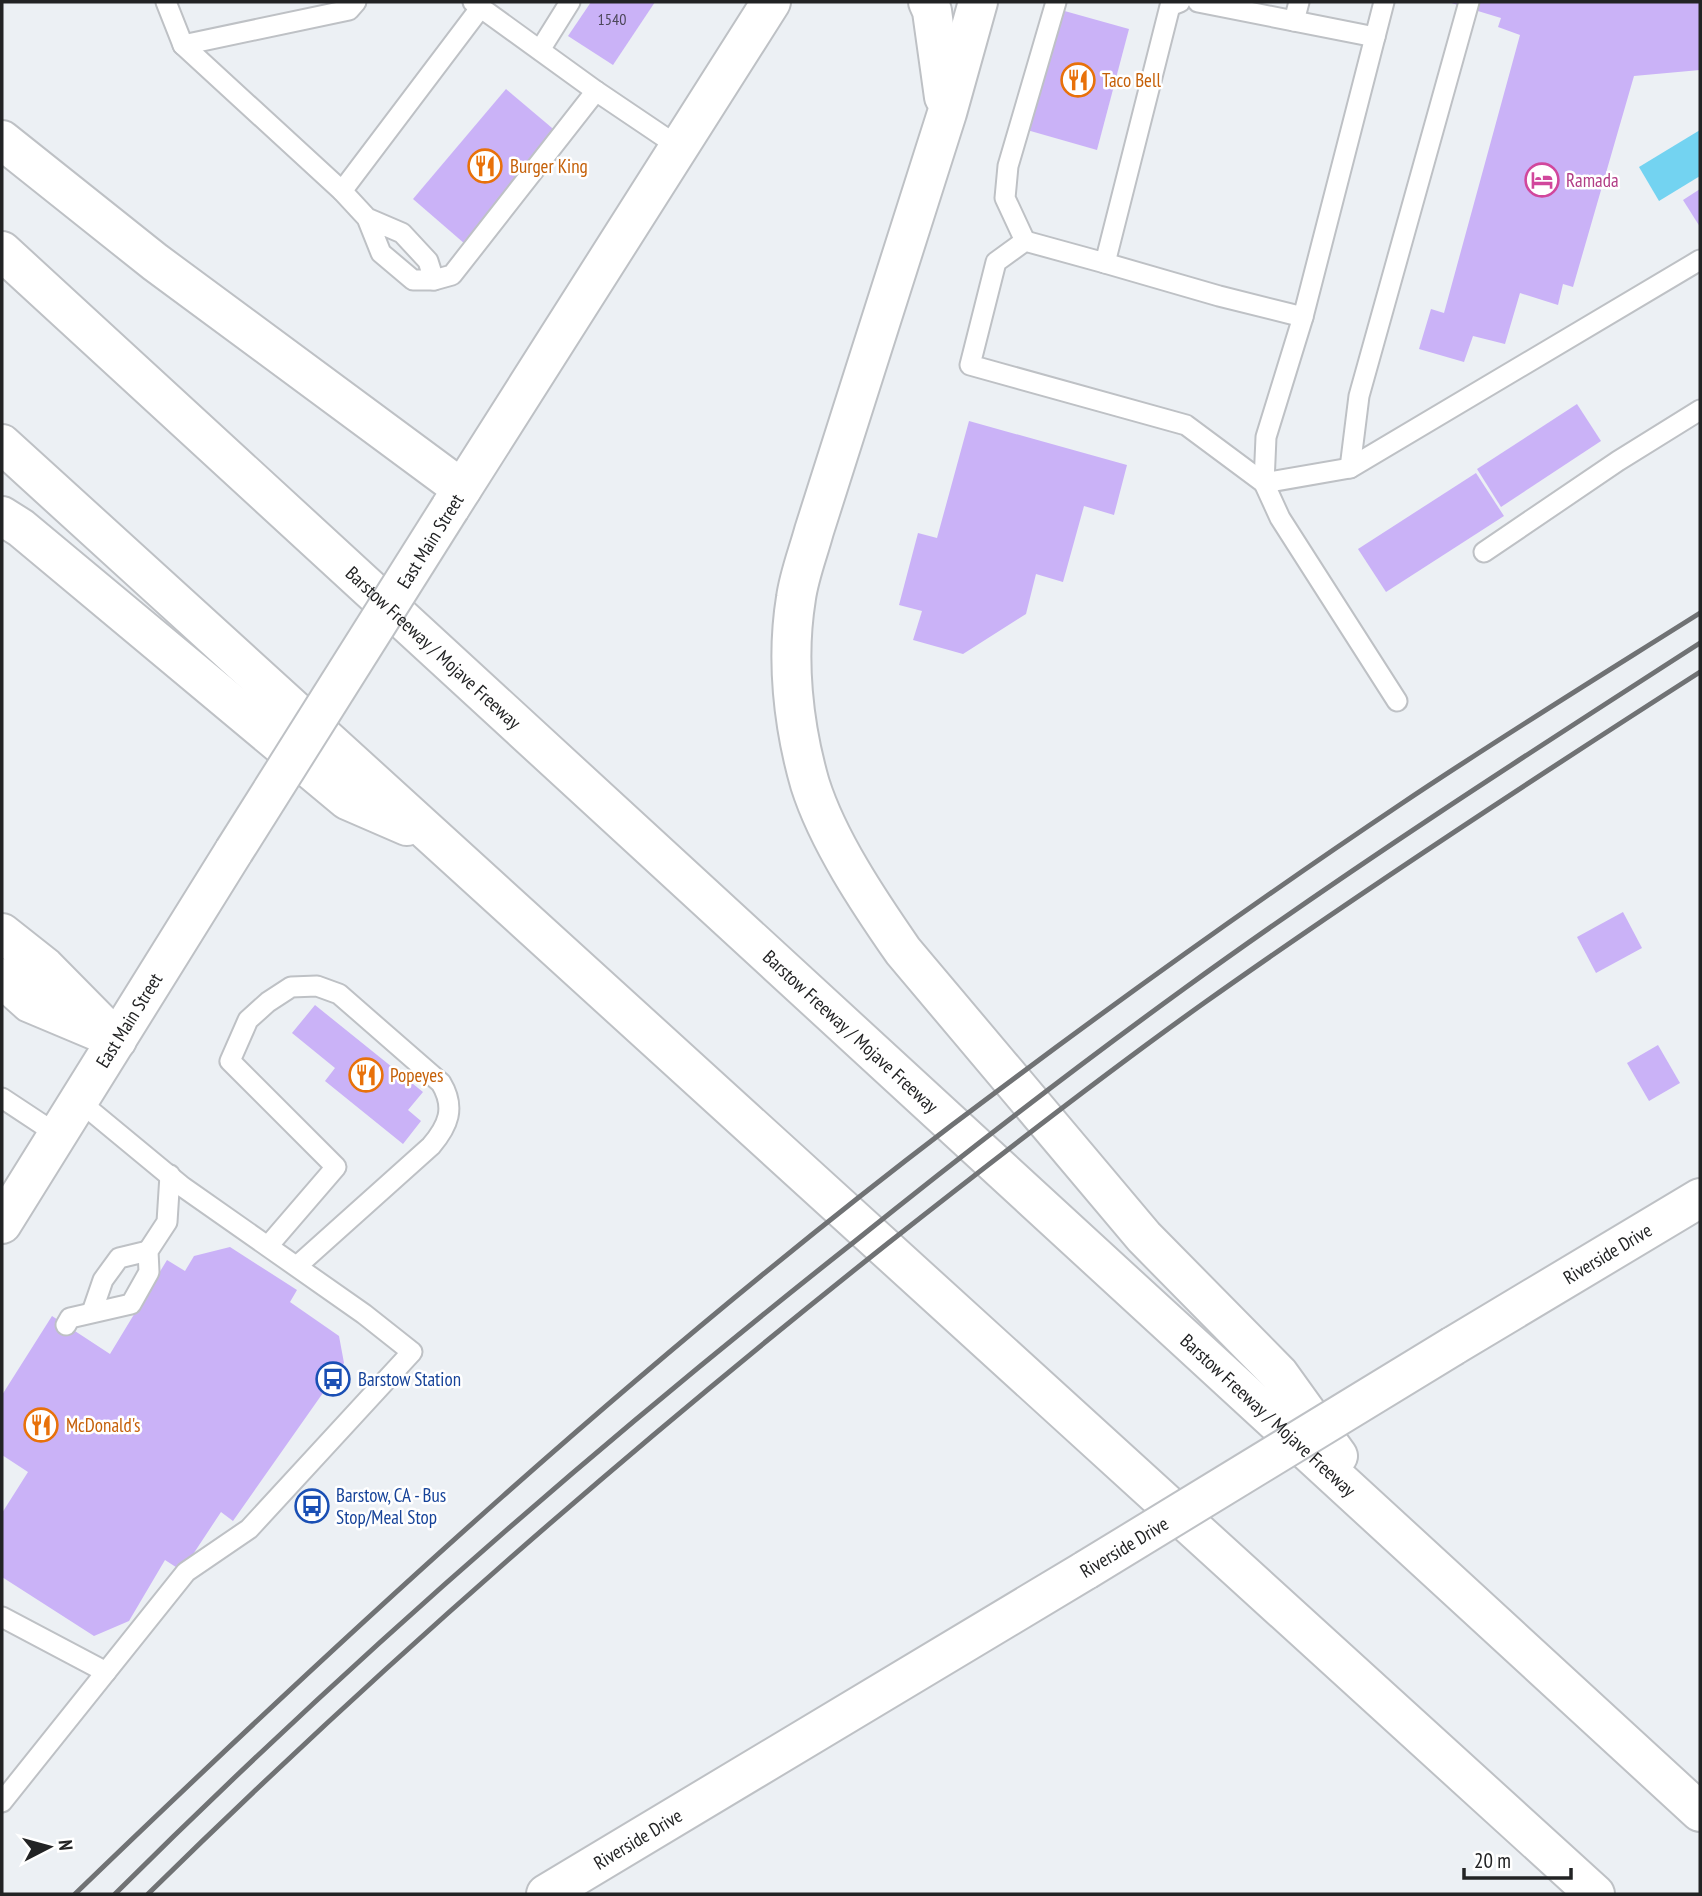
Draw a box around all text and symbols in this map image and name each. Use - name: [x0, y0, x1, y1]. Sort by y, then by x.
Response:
- house number: 1540: [598, 9, 626, 29]
- restaurant icon: Taco Bell: [1059, 61, 1097, 99]
- place label: Taco Bell: [1102, 68, 1161, 92]
- restaurant icon: Burger King: [466, 147, 504, 185]
- place label: Burger King: [510, 154, 588, 178]
- hotel icon: Ramada: [1523, 161, 1561, 199]
- place label: Ramada: [1566, 168, 1619, 192]
- street label: East Main Street: [391, 489, 469, 593]
- street label: Barstow Freeway / Mojave Freeway: [341, 561, 527, 735]
- street label: Barstow Freeway / Mojave Freeway: [758, 945, 944, 1118]
- street label: East Main Street: [90, 968, 168, 1072]
- restaurant icon: Popeyes: [347, 1056, 385, 1094]
- place label: Popeyes: [390, 1063, 443, 1087]
- street label: Riverside Drive: [1559, 1218, 1656, 1289]
- street label: Barstow Freeway / Mojave Freeway: [1176, 1329, 1361, 1502]
- bus stop icon: Barstow Station: [314, 1360, 352, 1398]
- place label: Barstow Station: [358, 1367, 461, 1391]
- restaurant icon: McDonald's: [22, 1406, 60, 1444]
- place label: McDonald's: [66, 1413, 141, 1437]
- place label: Barstow, CA - Bus Stop/Meal Stop: [336, 1483, 446, 1529]
- bus stop icon: Barstow, CA - Bus Stop/Meal Stop: [293, 1487, 331, 1525]
- street label: Riverside Drive: [1075, 1511, 1173, 1583]
- street label: Riverside Drive: [589, 1803, 686, 1875]
- north arrow: [14, 1812, 84, 1882]
- scale bar: [1464, 1836, 1571, 1880]
- text: N: [53, 1839, 78, 1852]
- text: 20 m: [1474, 1847, 1511, 1874]

